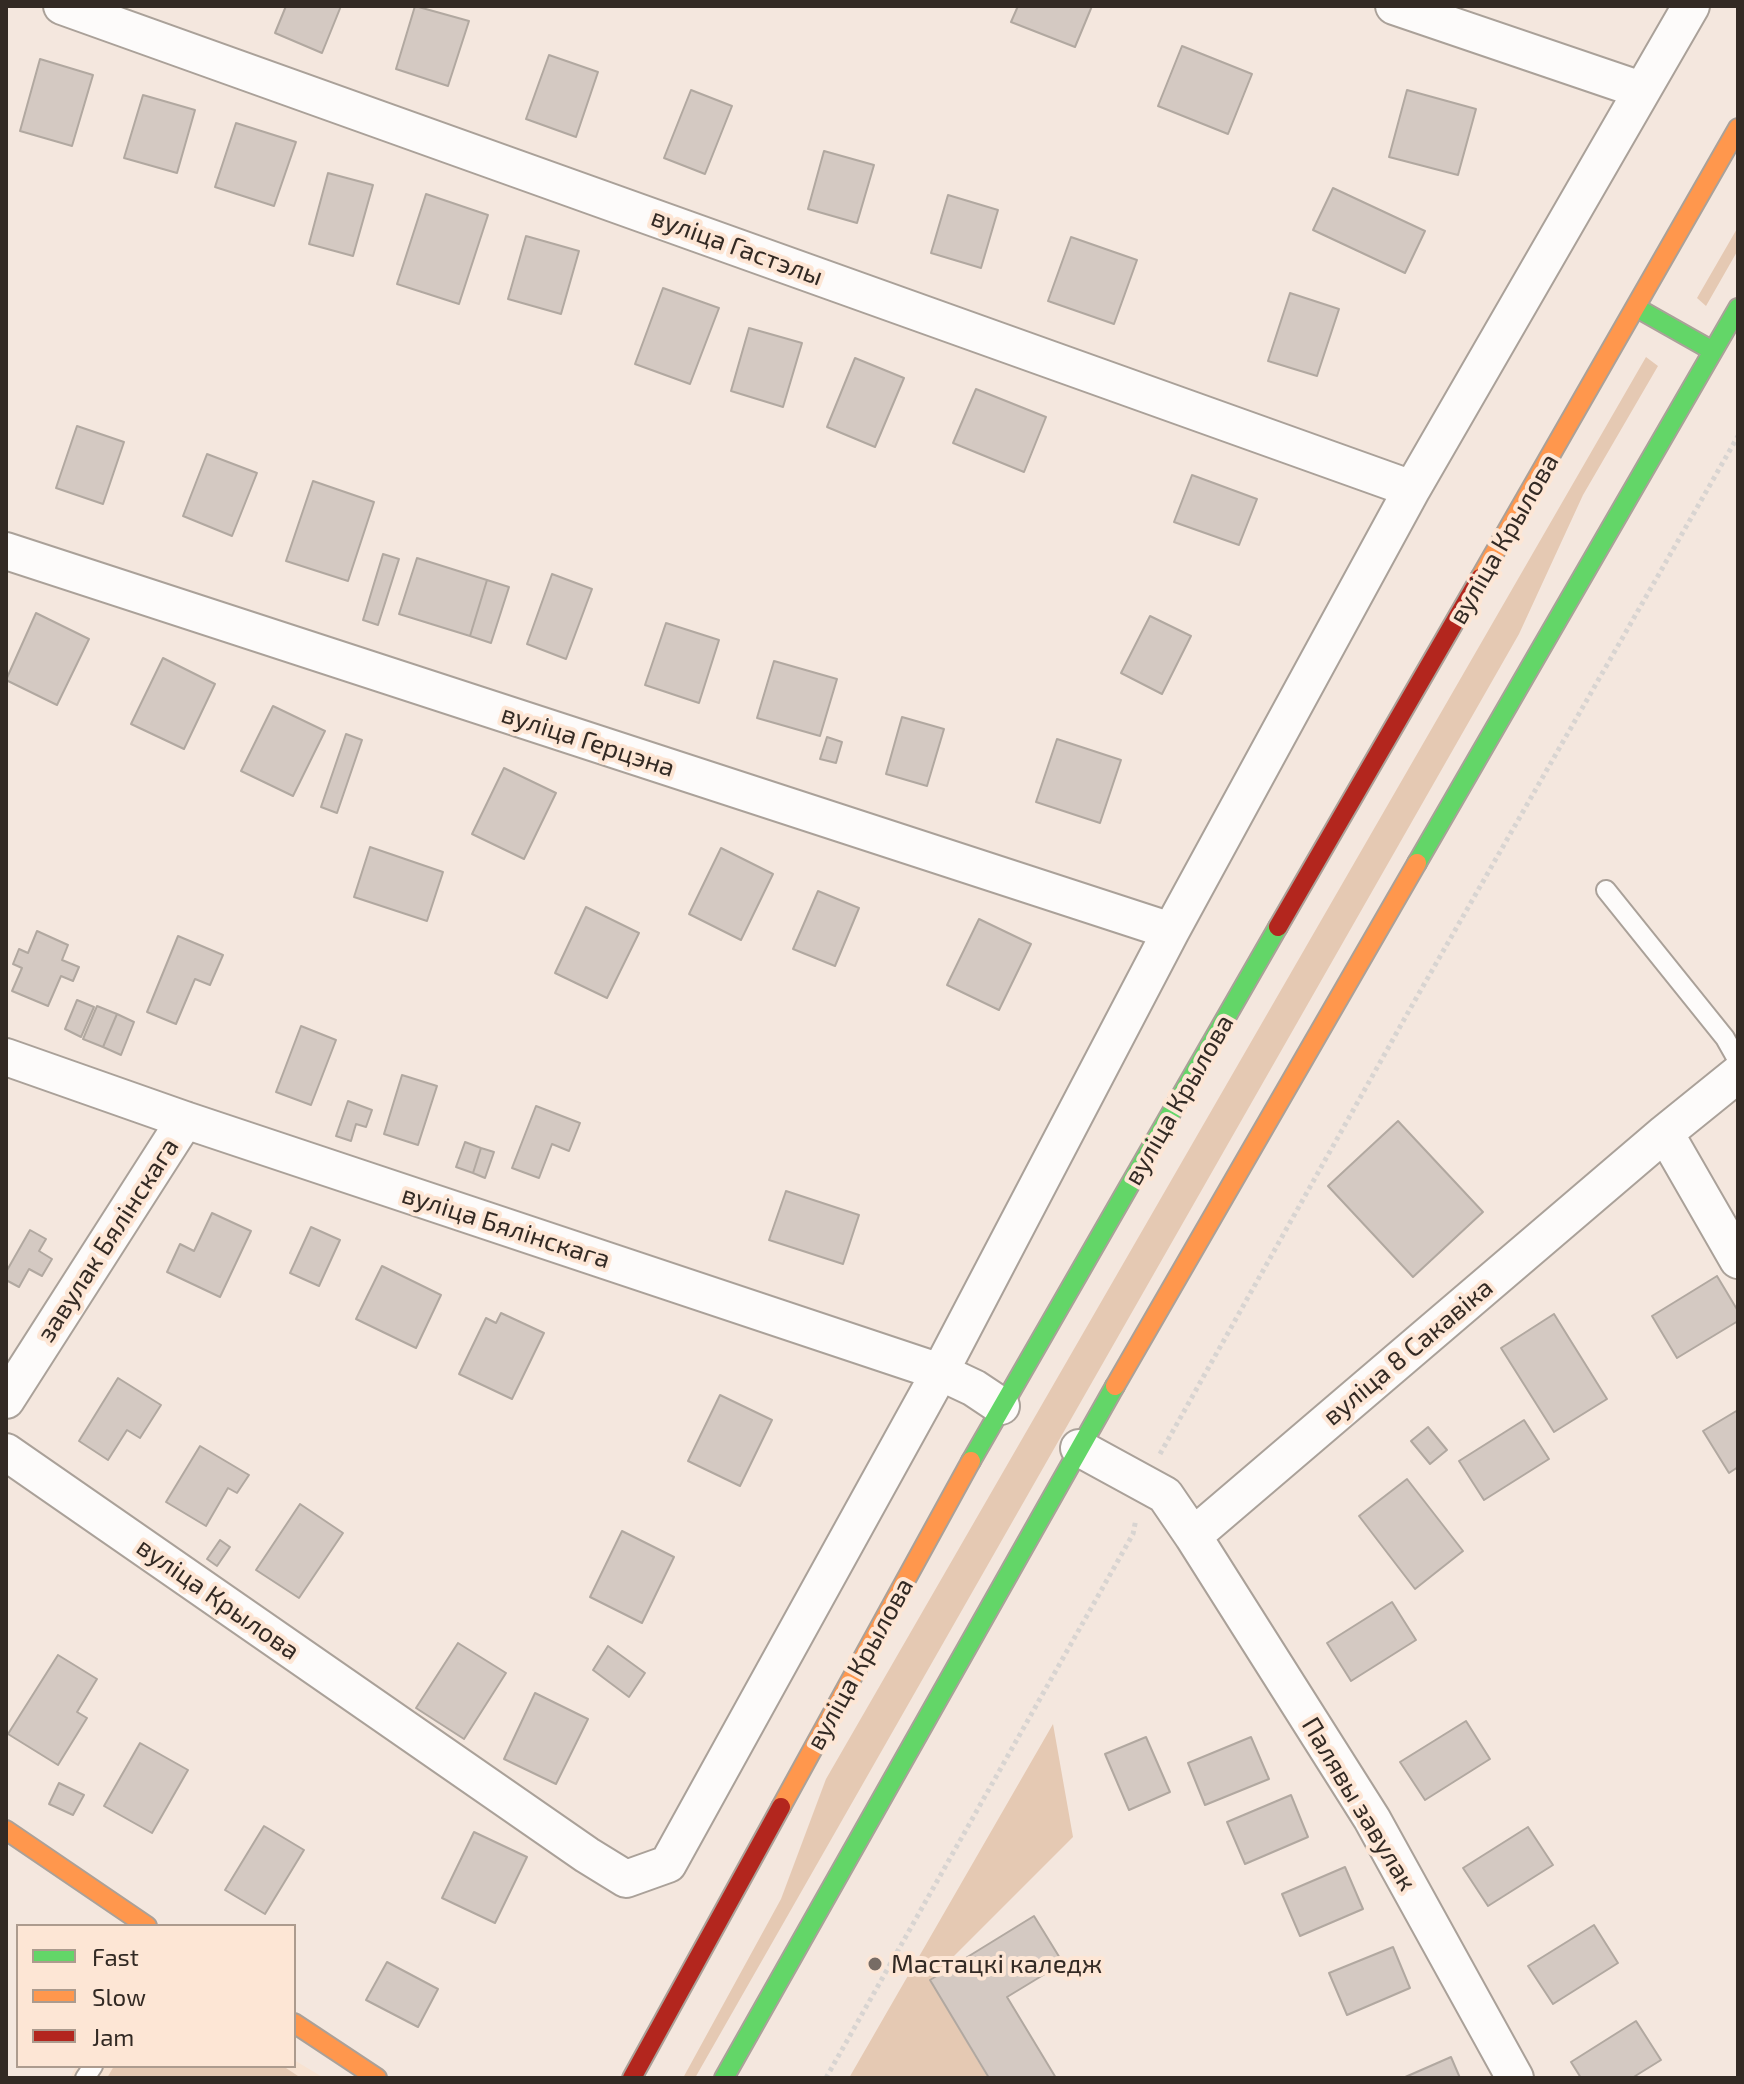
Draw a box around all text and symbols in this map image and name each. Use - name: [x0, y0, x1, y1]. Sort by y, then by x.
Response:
- street label: вуліца Гастэлы: [647, 201, 827, 293]
- street label: вуліца Крылова: [1443, 448, 1565, 630]
- street label: вуліца Герцэна: [497, 698, 679, 784]
- street label: вуліца Крылова: [1118, 1009, 1240, 1191]
- street label: завулак Бялінскага: [31, 1132, 185, 1348]
- street label: вуліца Бялінскага: [398, 1179, 614, 1275]
- street label: вуліца 8 Сакавіка: [1317, 1272, 1499, 1432]
- street label: вуліца Крылова: [131, 1531, 305, 1667]
- street label: вуліца Крылова: [800, 1573, 920, 1755]
- street label: Палявы завулак: [1295, 1712, 1423, 1896]
- legend: [16, 1924, 296, 2068]
- text: Fast: [92, 1942, 139, 1971]
- place label: Мастацкі каледж: [891, 1948, 1102, 1980]
- marker: Мастацкі каледж: [866, 1955, 884, 1973]
- text: Slow: [92, 1982, 146, 2011]
- text: Jam: [92, 2022, 134, 2051]

